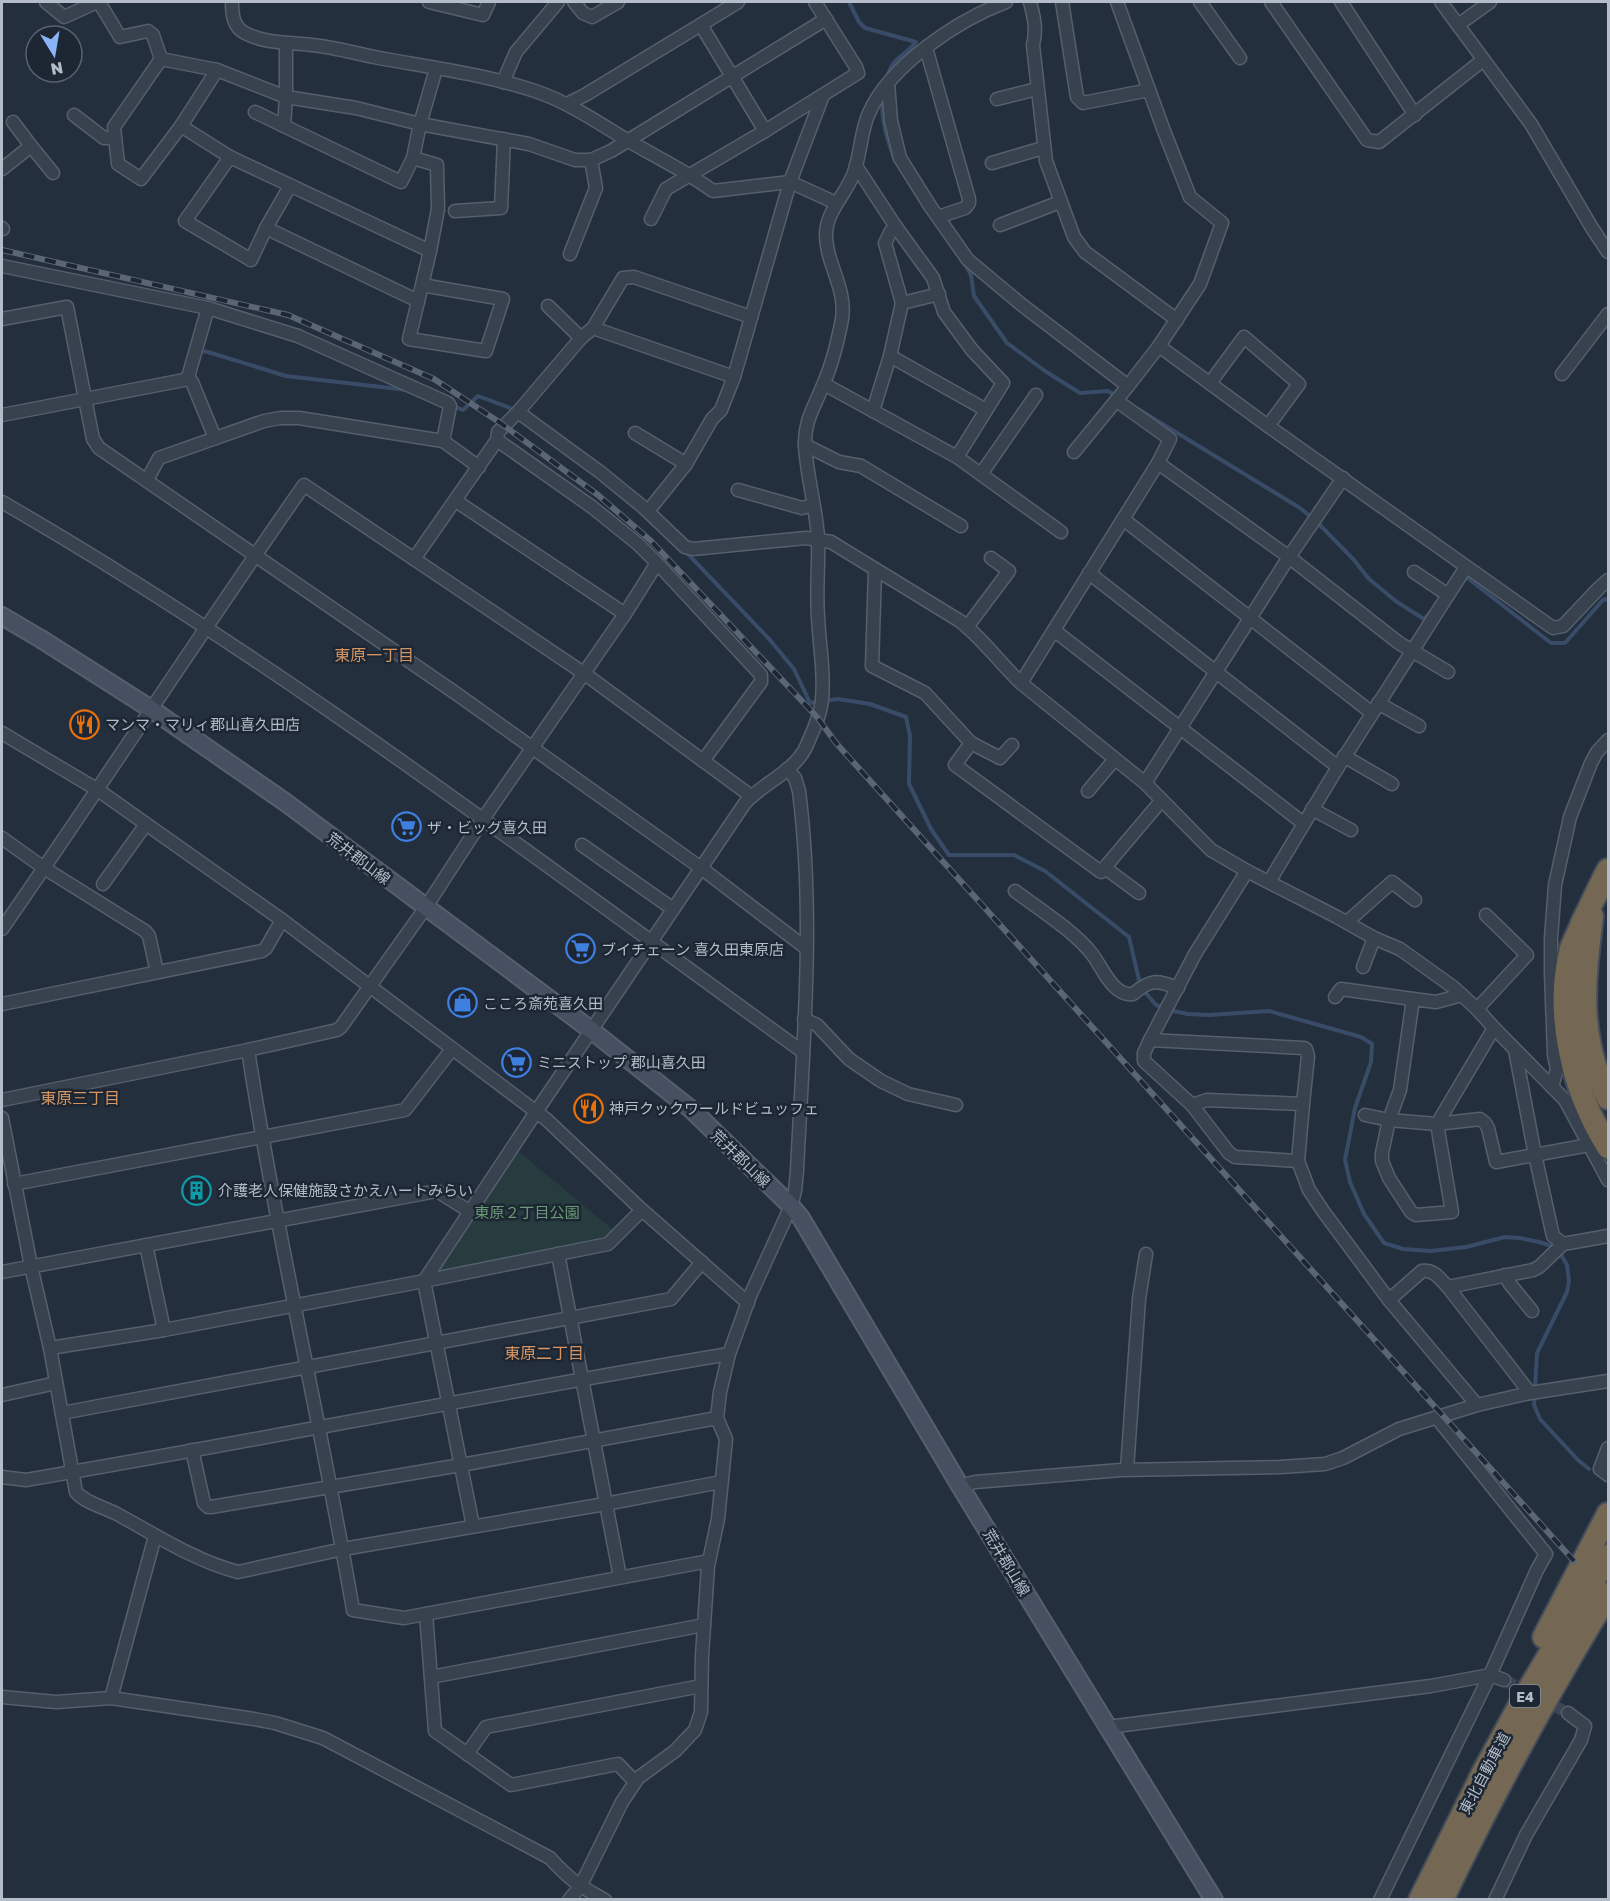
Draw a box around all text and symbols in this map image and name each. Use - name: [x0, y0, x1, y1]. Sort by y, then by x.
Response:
- north arrow: [24, 24, 84, 84]
- text: N: [49, 58, 65, 80]
- district label: 東原一丁目: [334, 645, 414, 665]
- restaurant icon: マンマ・マリィ郡山喜久田店: [68, 708, 100, 740]
- place label: マンマ・マリィ郡山喜久田店: [105, 715, 300, 733]
- supermarket icon: ザ・ビッグ喜久田: [390, 811, 422, 843]
- place label: ザ・ビッグ喜久田: [427, 818, 547, 836]
- street label: 荒井郡山線: [324, 828, 394, 888]
- supermarket icon: ブイチェーン 喜久田東原店: [564, 933, 596, 965]
- place label: ブイチェーン 喜久田東原店: [601, 940, 784, 958]
- shop icon: こころ斎苑喜久田: [446, 987, 478, 1019]
- place label: こころ斎苑喜久田: [483, 994, 603, 1012]
- supermarket icon: ミニストップ 郡山喜久田: [500, 1046, 532, 1078]
- place label: ミニストップ 郡山喜久田: [537, 1053, 706, 1071]
- district label: 東原三丁目: [40, 1088, 120, 1108]
- restaurant icon: 神戸クックワールドビュッフェ: [572, 1092, 604, 1124]
- place label: 神戸クックワールドビュッフェ: [609, 1099, 819, 1117]
- street label: 荒井郡山線: [708, 1125, 774, 1191]
- building icon: 介護老人保健施設さかえハートみらい: [181, 1174, 213, 1206]
- place label: 介護老人保健施設さかえハートみらい: [218, 1181, 473, 1199]
- park label: 東原２丁目公園: [474, 1203, 580, 1221]
- district label: 東原二丁目: [504, 1343, 584, 1363]
- street label: 荒井郡山線: [980, 1525, 1034, 1599]
- road number: E4: [1510, 1685, 1540, 1707]
- street label: 東北自動車道: [1455, 1729, 1513, 1817]

